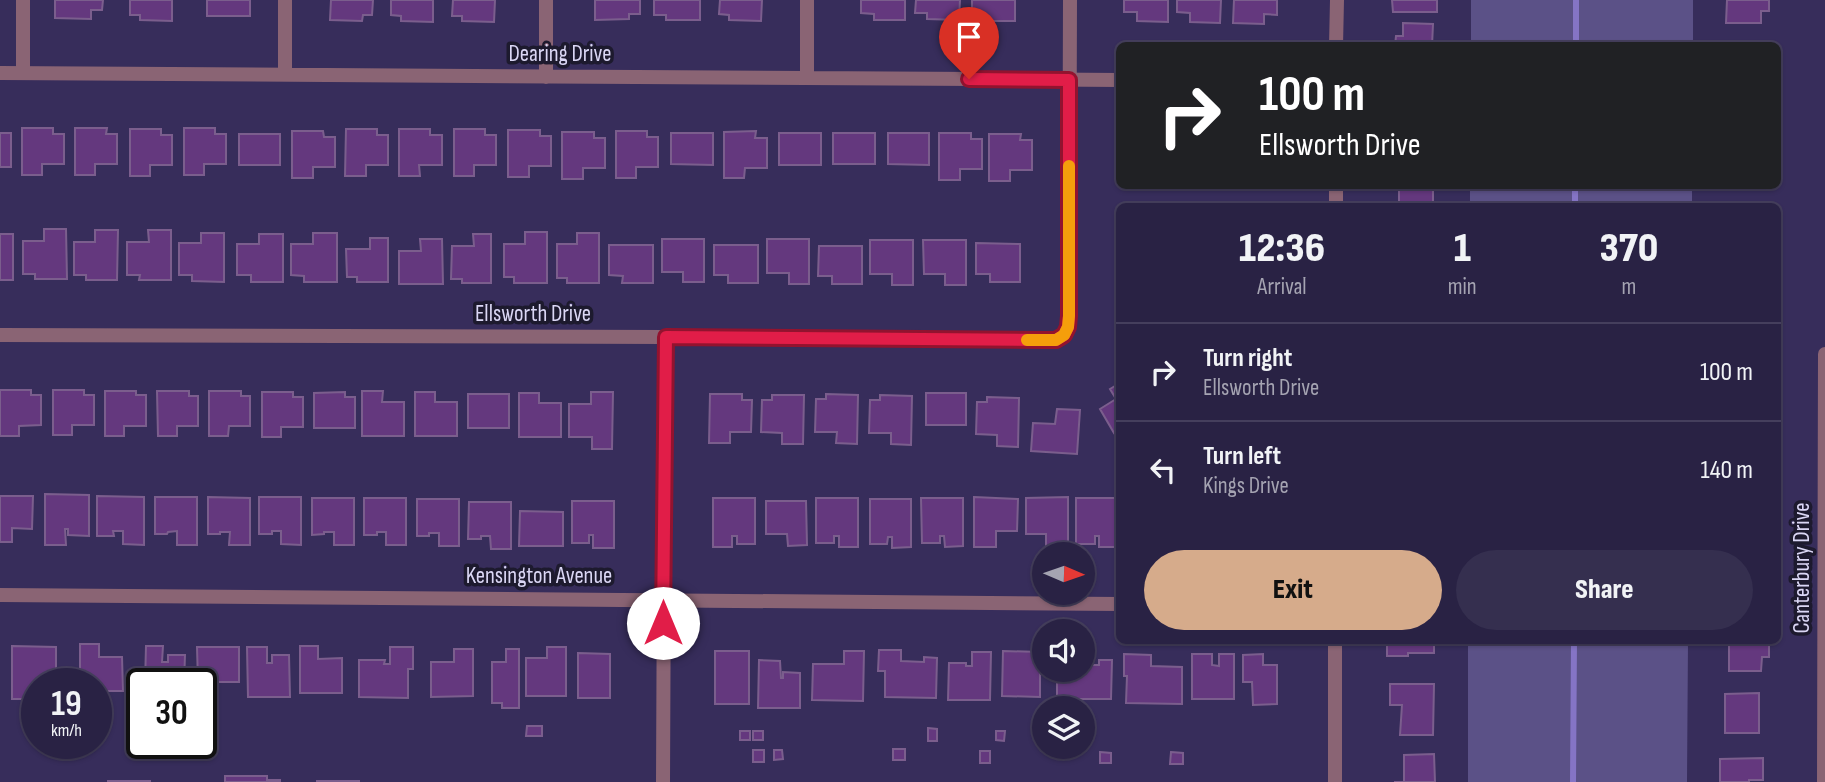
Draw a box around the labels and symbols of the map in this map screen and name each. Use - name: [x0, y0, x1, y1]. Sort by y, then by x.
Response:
- pin: [939, 7, 999, 79]
- street label: Dearing Drive: [508, 40, 612, 68]
- street label: Ellsworth Drive: [475, 300, 591, 328]
- street label: Canterbury Drive: [1788, 503, 1816, 633]
- north arrow: [1032, 542, 1096, 606]
- street label: Kensington Avenue: [466, 562, 612, 590]
- position arrow: [626, 586, 700, 660]
- speed limit sign: 30: [126, 668, 217, 759]

